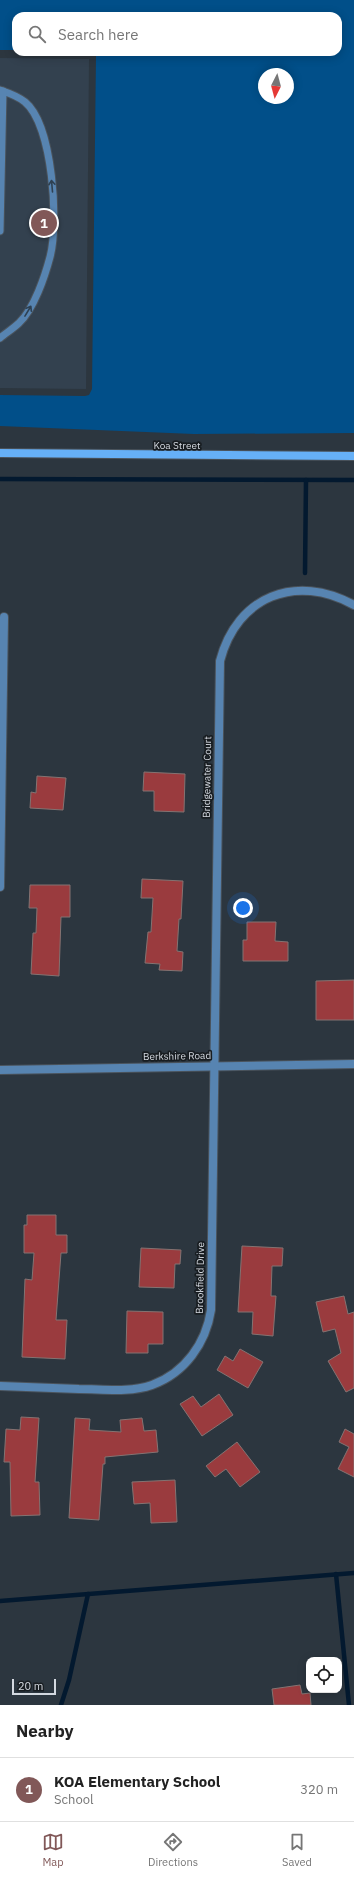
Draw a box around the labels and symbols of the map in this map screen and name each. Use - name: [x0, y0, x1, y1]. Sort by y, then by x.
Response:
- north arrow: [258, 68, 294, 104]
- one-way arrow: [48, 180, 56, 193]
- pin: 1: [31, 208, 57, 238]
- one-way arrow: [24, 305, 32, 317]
- street label: Koa Street: [154, 439, 201, 452]
- street label: Bridgewater Court: [200, 736, 214, 818]
- your location: [233, 898, 253, 918]
- street label: Berkshire Road: [143, 1049, 211, 1063]
- street label: Brookfield Drive: [193, 1241, 207, 1314]
- scale bar: [12, 1677, 56, 1696]

